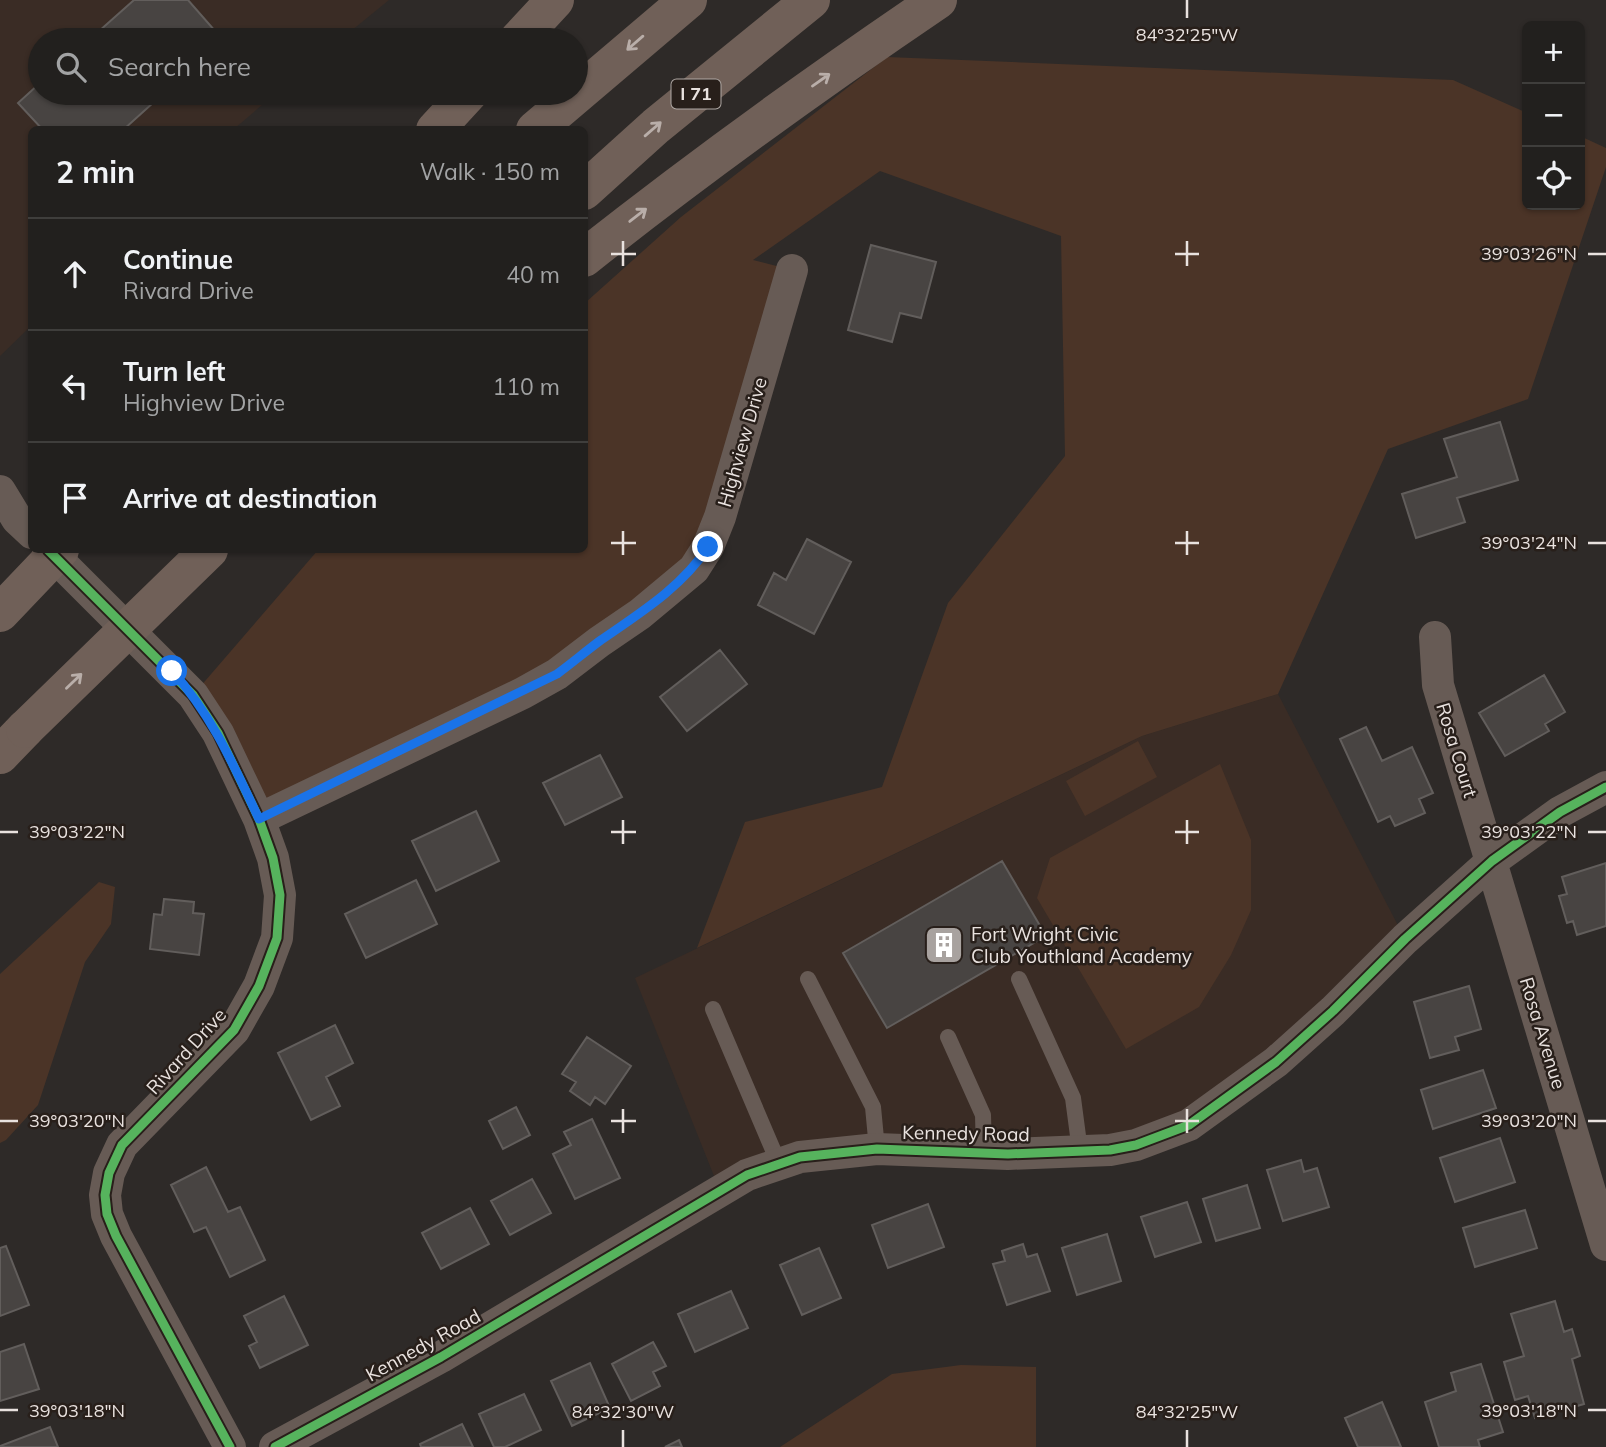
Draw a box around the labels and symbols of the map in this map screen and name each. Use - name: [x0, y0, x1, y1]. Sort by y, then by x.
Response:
- text: 84°32'25"W: [1136, 23, 1238, 46]
- one-way arrow: [626, 35, 644, 51]
- one-way arrow: [811, 73, 830, 87]
- road number: I 71: [672, 80, 720, 108]
- one-way arrow: [644, 121, 662, 137]
- one-way arrow: [629, 208, 647, 223]
- text: 39°03'26"N: [1481, 242, 1577, 265]
- street label: Highview Drive: [712, 374, 772, 510]
- route end: [692, 531, 723, 562]
- text: 39°03'24"N: [1481, 531, 1577, 554]
- route start: [156, 655, 187, 686]
- one-way arrow: [65, 673, 82, 690]
- street label: Rosa Court: [1431, 700, 1483, 801]
- text: 39°03'22"N: [29, 820, 125, 843]
- text: 39°03'22"N: [1481, 820, 1577, 843]
- place label: Fort Wright Civic Club Youthland Academy: [971, 922, 1192, 968]
- building icon: Fort Wright Civic Club Youthland Academy: [923, 924, 965, 966]
- street label: Rosa Avenue: [1515, 974, 1571, 1092]
- street label: Rivard Drive: [141, 1003, 231, 1099]
- text: 39°03'20"N: [29, 1109, 125, 1132]
- text: 39°03'20"N: [1481, 1109, 1577, 1132]
- street label: Kennedy Road: [902, 1120, 1030, 1146]
- street label: Kennedy Road: [361, 1304, 485, 1386]
- text: 39°03'18"N: [29, 1399, 125, 1422]
- text: 39°03'18"N: [1481, 1399, 1577, 1422]
- text: 84°32'30"W: [572, 1400, 674, 1423]
- text: 84°32'25"W: [1136, 1400, 1238, 1423]

